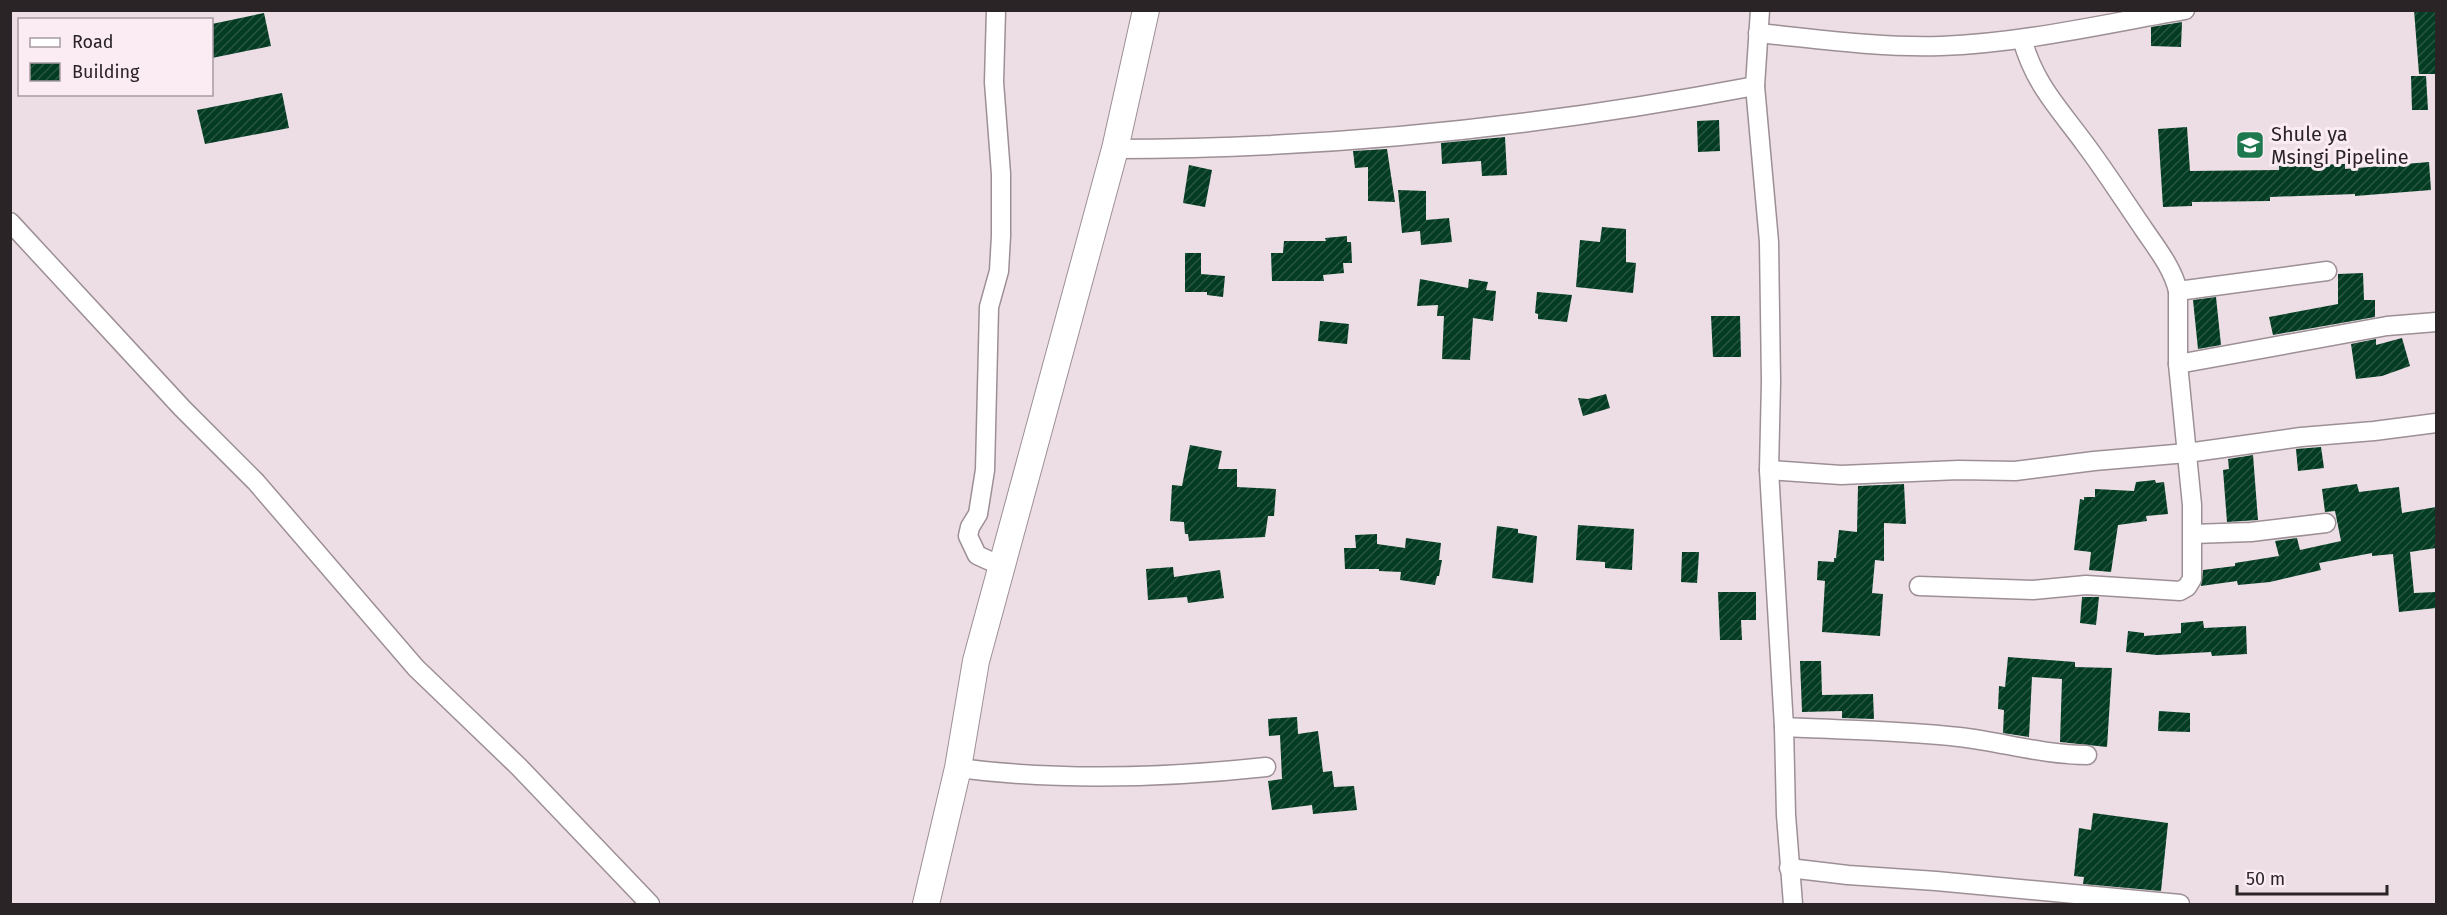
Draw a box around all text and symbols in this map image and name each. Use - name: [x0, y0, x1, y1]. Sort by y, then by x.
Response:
- legend: [18, 18, 213, 96]
- text: Road: [72, 31, 114, 53]
- text: Building: [72, 61, 140, 83]
- place label: Shule ya Msingi Pipeline: [2271, 122, 2409, 169]
- school or university icon: Shule ya Msingi Pipeline: [2234, 129, 2266, 161]
- scale bar: [2237, 858, 2387, 896]
- text: 50 m: [2246, 868, 2285, 890]

